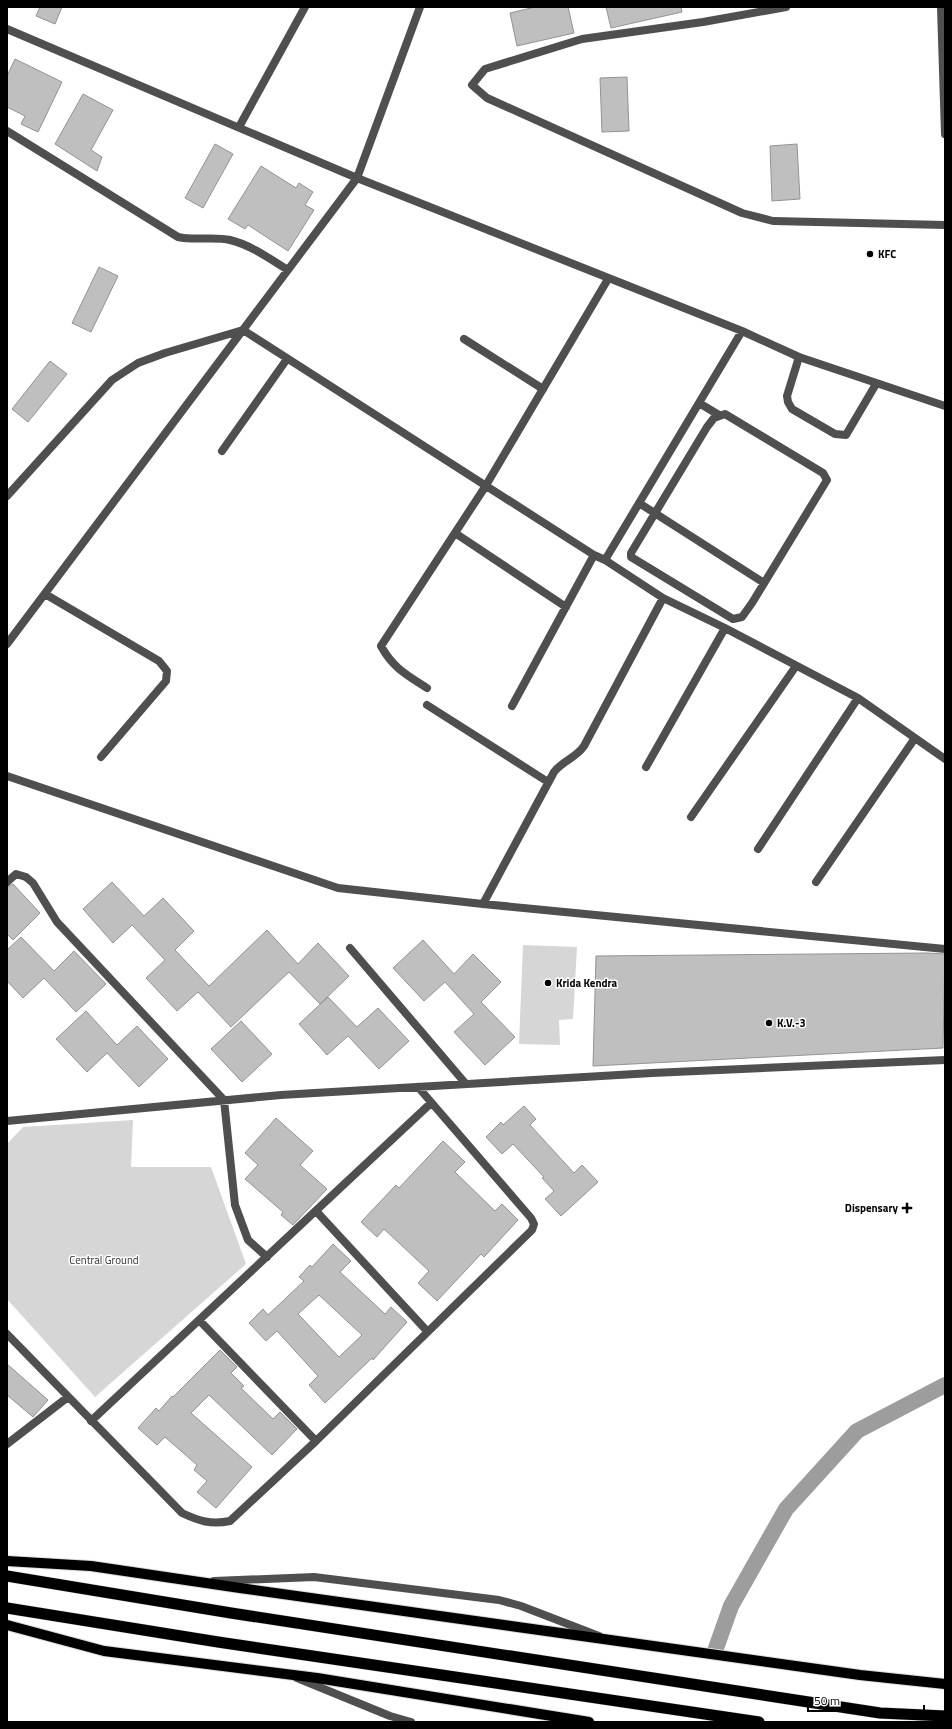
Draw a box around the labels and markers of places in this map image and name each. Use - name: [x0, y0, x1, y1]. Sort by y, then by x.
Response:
- place label: KFC: [878, 246, 896, 262]
- marker: KFC: [865, 249, 875, 259]
- place label: Krida Kendra: [556, 975, 618, 991]
- marker: Krida Kendra: [543, 978, 553, 988]
- place label: K.V.-3: [777, 1015, 806, 1031]
- marker: K.V.-3: [764, 1018, 774, 1028]
- place label: Dispensary: [845, 1200, 898, 1216]
- marker: Dispensary: [901, 1202, 913, 1214]

